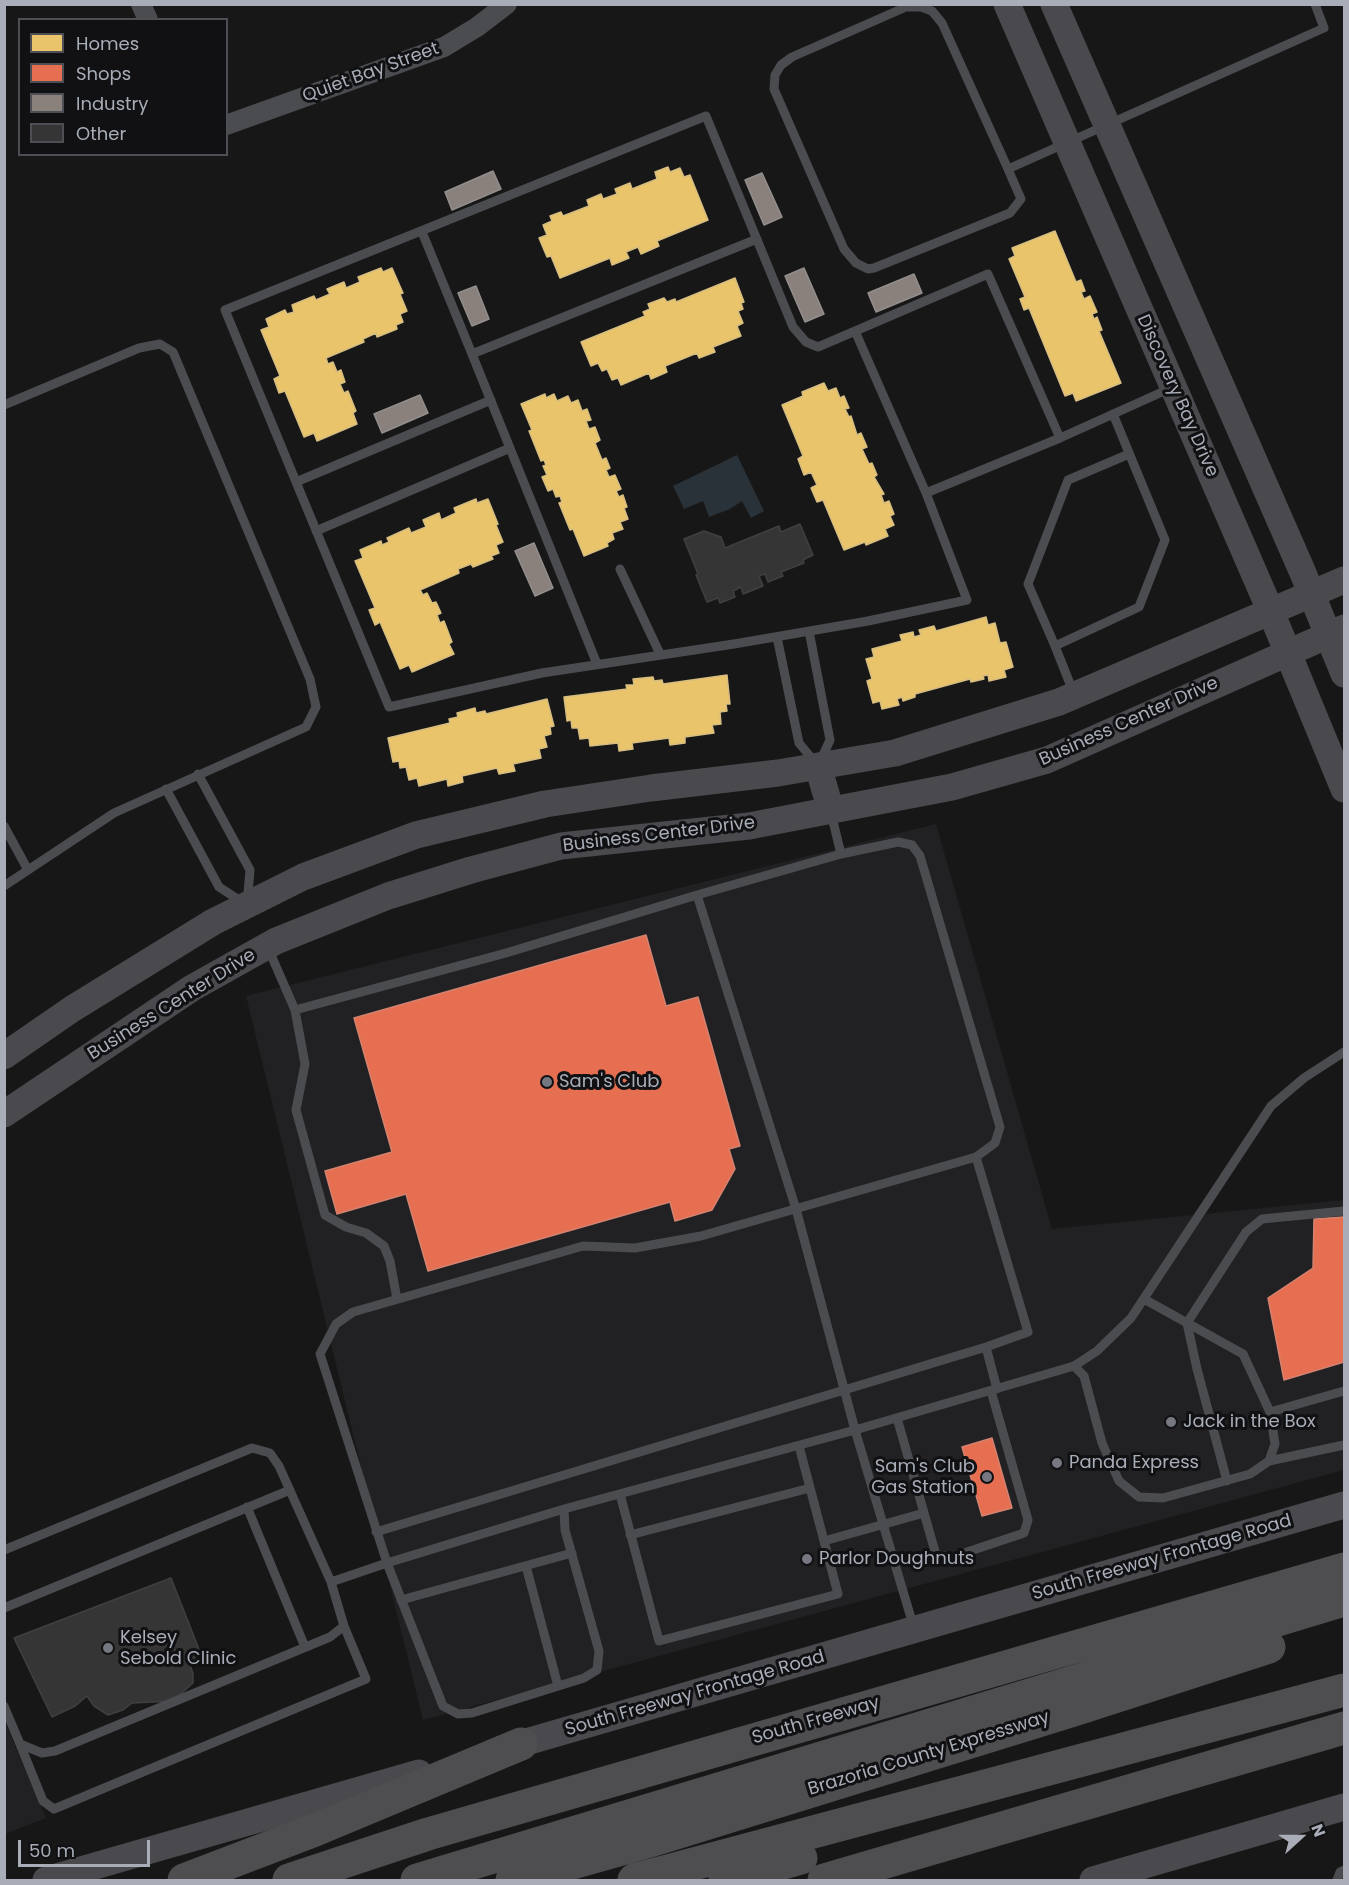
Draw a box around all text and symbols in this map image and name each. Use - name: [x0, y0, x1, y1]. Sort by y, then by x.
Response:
- legend: [18, 18, 228, 156]
- text: Homes: [76, 31, 139, 56]
- street label: Quiet Bay Street: [300, 38, 442, 108]
- text: Shops: [76, 61, 131, 86]
- text: Industry: [76, 91, 148, 116]
- text: Other: [76, 121, 126, 146]
- street label: Discovery Bay Drive: [1132, 312, 1222, 480]
- street label: Business Center Drive: [1036, 673, 1222, 771]
- street label: Business Center Drive: [562, 812, 756, 858]
- street label: Business Center Drive: [84, 945, 260, 1065]
- place label: Sam's Club: [559, 1071, 659, 1093]
- marker: Sam's Club: [540, 1075, 554, 1089]
- place label: Jack in the Box: [1183, 1411, 1316, 1433]
- marker: Jack in the Box: [1164, 1415, 1178, 1429]
- place label: Panda Express: [1069, 1452, 1199, 1474]
- place label: Sam's Club Gas Station: [871, 1456, 975, 1498]
- marker: Panda Express: [1050, 1456, 1064, 1470]
- marker: Sam's Club Gas Station: [980, 1470, 994, 1484]
- street label: South Freeway Frontage Road: [1030, 1511, 1294, 1605]
- place label: Parlor Doughnuts: [819, 1548, 974, 1570]
- marker: Parlor Doughnuts: [800, 1552, 814, 1566]
- place label: Kelsey Sebold Clinic: [120, 1627, 236, 1670]
- marker: Kelsey Sebold Clinic: [101, 1641, 115, 1655]
- street label: South Freeway Frontage Road: [563, 1647, 827, 1741]
- street label: South Freeway: [750, 1692, 882, 1750]
- street label: Brazoria County Expressway: [806, 1707, 1052, 1801]
- north arrow: [1271, 1807, 1331, 1867]
- text: N: [1305, 1821, 1331, 1840]
- scale bar: [21, 1828, 153, 1866]
- text: 50 m: [29, 1838, 75, 1863]

